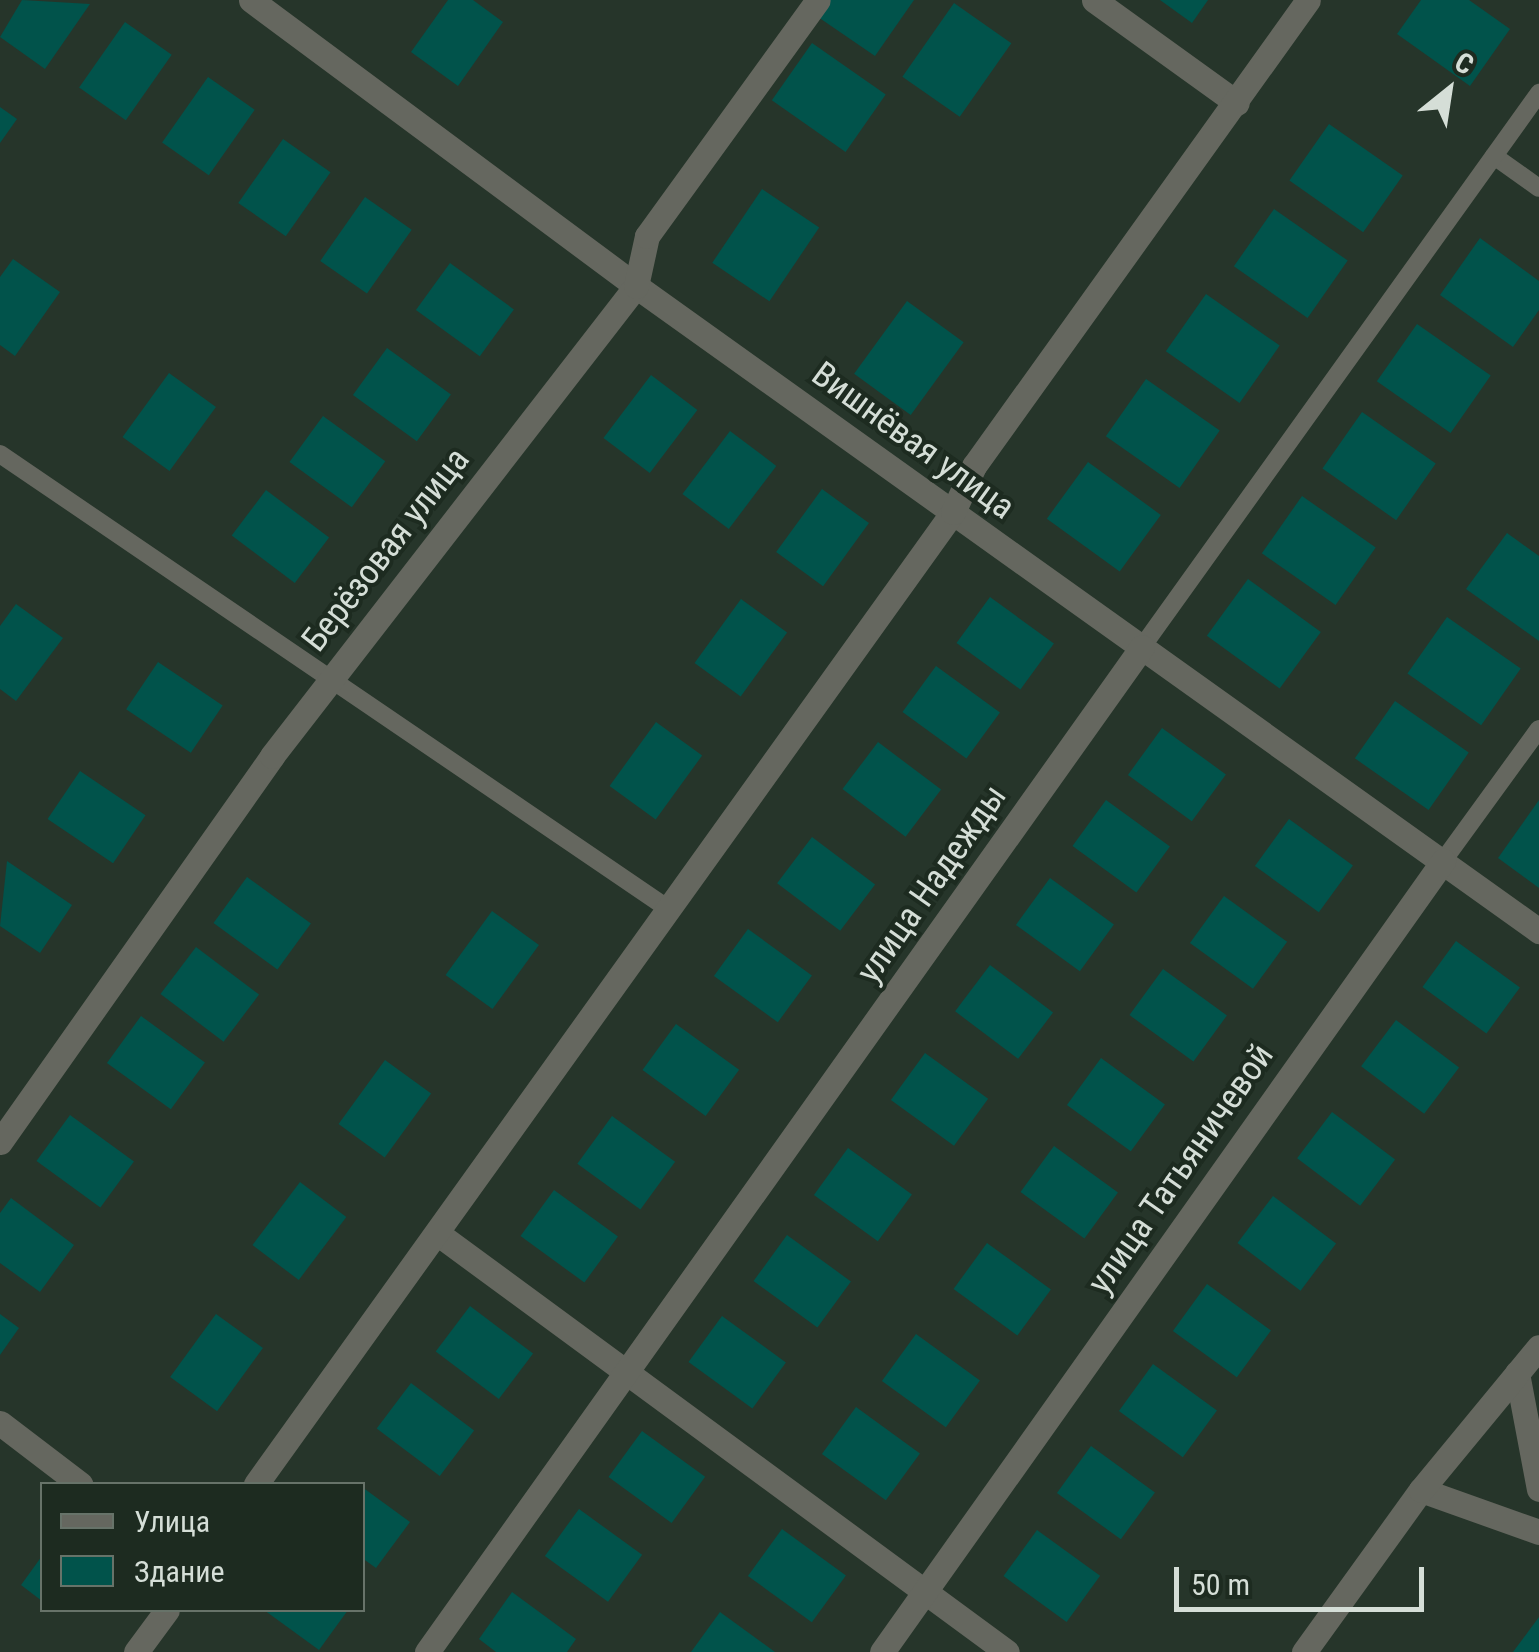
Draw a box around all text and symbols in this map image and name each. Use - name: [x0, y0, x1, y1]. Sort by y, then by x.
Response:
- north arrow: [1399, 40, 1499, 140]
- text: С: [1449, 45, 1479, 82]
- street label: Вишнёвая улица: [804, 354, 1022, 528]
- street label: Берёзовая улица: [294, 440, 478, 660]
- street label: улица Надежды: [848, 777, 1016, 991]
- street label: улица Татьяничевой: [1079, 1036, 1283, 1302]
- legend: [40, 1482, 365, 1612]
- text: Улица: [134, 1504, 210, 1539]
- scale bar: [1179, 1547, 1429, 1609]
- text: Здание: [134, 1554, 225, 1589]
- text: 50 m: [1191, 1567, 1250, 1602]

